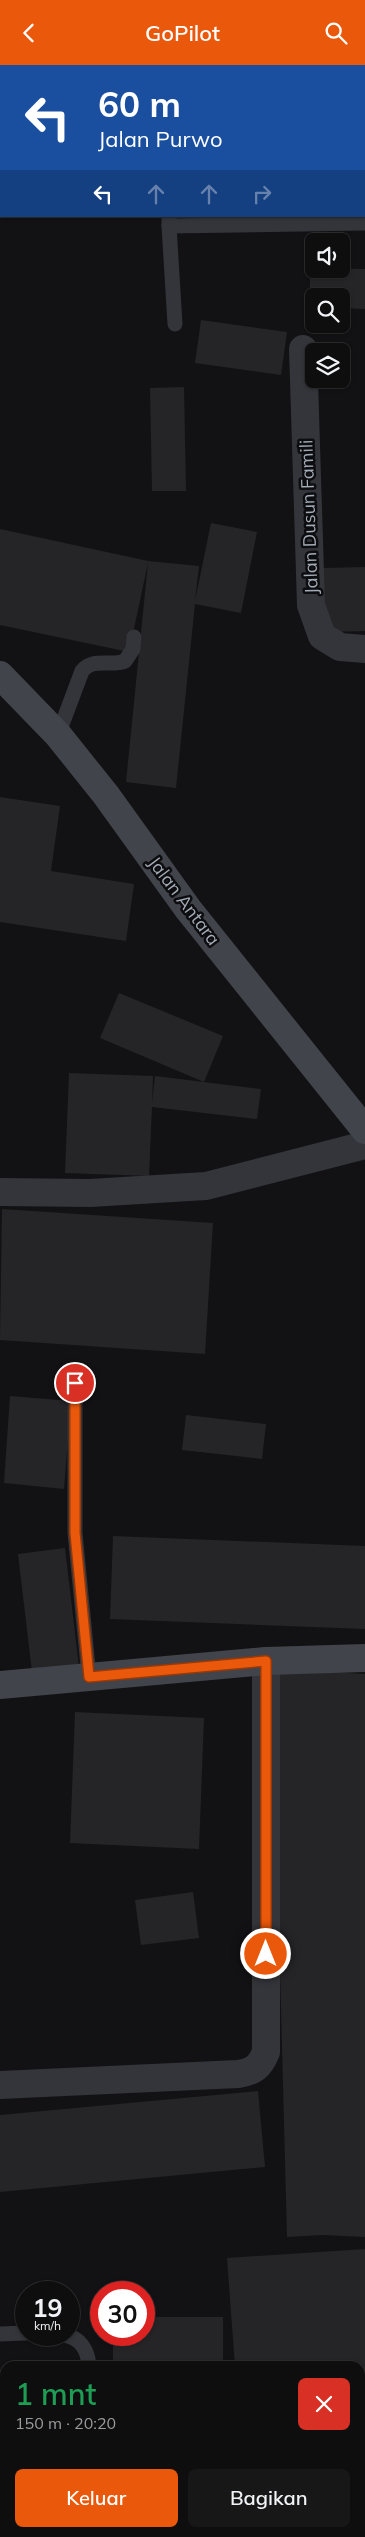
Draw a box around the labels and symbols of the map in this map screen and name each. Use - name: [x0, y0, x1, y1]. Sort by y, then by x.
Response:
- street label: Jalan Dusun Famili: [294, 439, 323, 595]
- street label: Jalan Antara: [144, 852, 225, 950]
- pin: [54, 1362, 96, 1404]
- position arrow: [239, 1927, 291, 1979]
- speed limit sign: 30: [90, 2281, 155, 2346]

